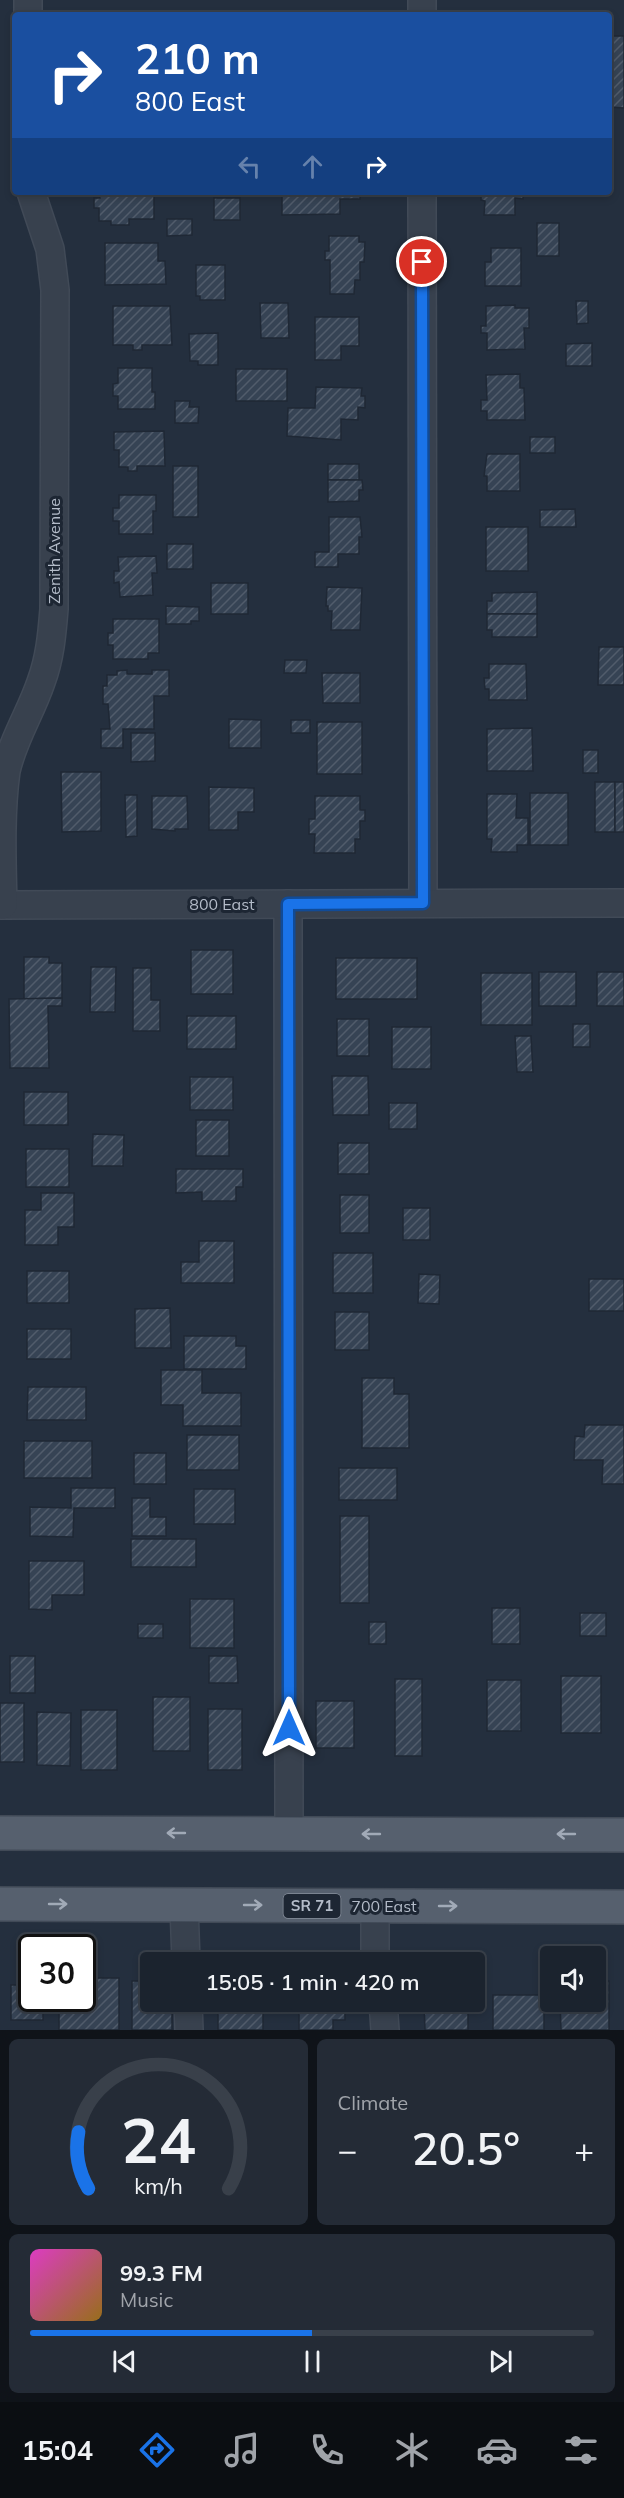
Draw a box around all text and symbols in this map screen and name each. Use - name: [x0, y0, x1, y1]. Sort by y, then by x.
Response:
- text: 210 m: [135, 32, 260, 85]
- icon: right: [36, 36, 114, 114]
- text: 800 East: [135, 84, 245, 118]
- icon: left: [233, 150, 266, 183]
- icon: ahead: [296, 150, 329, 183]
- icon: right: [359, 150, 392, 183]
- pin: [396, 236, 447, 287]
- icon: arrive: [405, 245, 438, 278]
- street label: Zenith Avenue: [44, 498, 64, 604]
- street label: 800 East: [189, 894, 255, 914]
- position arrow: [257, 1696, 321, 1760]
- one-way arrow: [166, 1827, 186, 1839]
- one-way arrow: [361, 1828, 381, 1840]
- one-way arrow: [556, 1828, 576, 1840]
- road number: SR 71: [284, 1894, 340, 1918]
- street label: 700 East: [351, 1896, 417, 1916]
- one-way arrow: [48, 1898, 68, 1910]
- one-way arrow: [243, 1899, 263, 1911]
- one-way arrow: [438, 1900, 458, 1912]
- speed limit sign: 30: [18, 1934, 96, 2012]
- map controls: [540, 1946, 606, 2012]
- button: sound: [540, 1946, 606, 2012]
- text: 15:05 · 1 min · 420 m: [205, 1968, 420, 1996]
- text: Climate: [338, 2090, 408, 2115]
- text: 24: [121, 2100, 196, 2179]
- text: 20.5°: [411, 2120, 520, 2176]
- text: −: [338, 2129, 357, 2170]
- text: +: [574, 2129, 594, 2170]
- text: km/h: [134, 2172, 182, 2199]
- text: 99.3 FM: [120, 2259, 203, 2287]
- text: Music: [120, 2287, 173, 2312]
- icon: previous: [108, 2345, 141, 2378]
- icon: pause: [296, 2345, 329, 2378]
- icon: next: [484, 2345, 517, 2378]
- icon: directions: [136, 2429, 178, 2471]
- icon: music: [221, 2429, 263, 2471]
- icon: phone: [306, 2429, 348, 2471]
- icon: climate: [391, 2429, 433, 2471]
- icon: car: [476, 2429, 518, 2471]
- icon: filters: [560, 2429, 602, 2471]
- text: 15:04: [21, 2433, 93, 2467]

